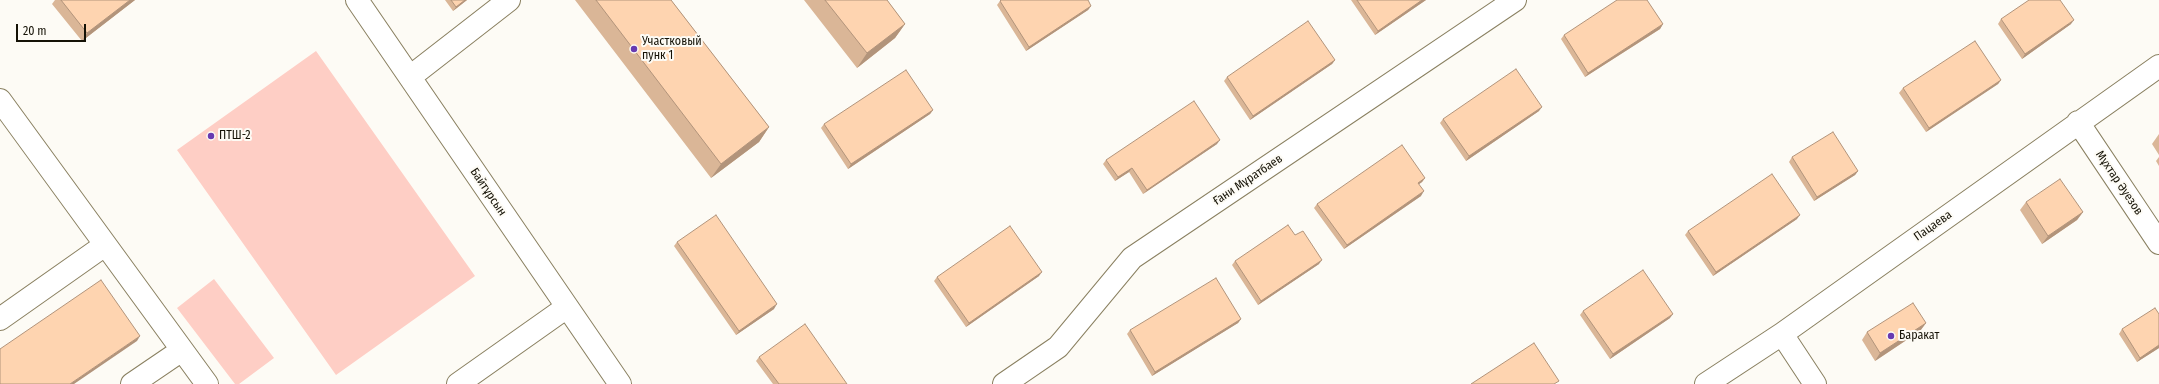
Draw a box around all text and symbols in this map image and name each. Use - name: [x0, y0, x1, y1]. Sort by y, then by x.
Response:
- scale bar: [18, 16, 88, 42]
- text: 20 m: [23, 24, 47, 38]
- place label: Участковый пунк 1: [642, 35, 702, 63]
- marker: Участковый пунк 1: [629, 44, 639, 54]
- place label: ПТШ-2: [219, 129, 251, 143]
- marker: ПТШ-2: [206, 131, 216, 141]
- street label: Мұхтар Әуезов: [2092, 148, 2146, 218]
- street label: Ғани Мұратбаев: [1211, 152, 1285, 208]
- street label: Байтұрсын: [467, 165, 509, 219]
- street label: Пацаева: [1911, 208, 1955, 244]
- place label: Баракат: [1899, 329, 1939, 343]
- marker: Баракат: [1886, 331, 1896, 341]

